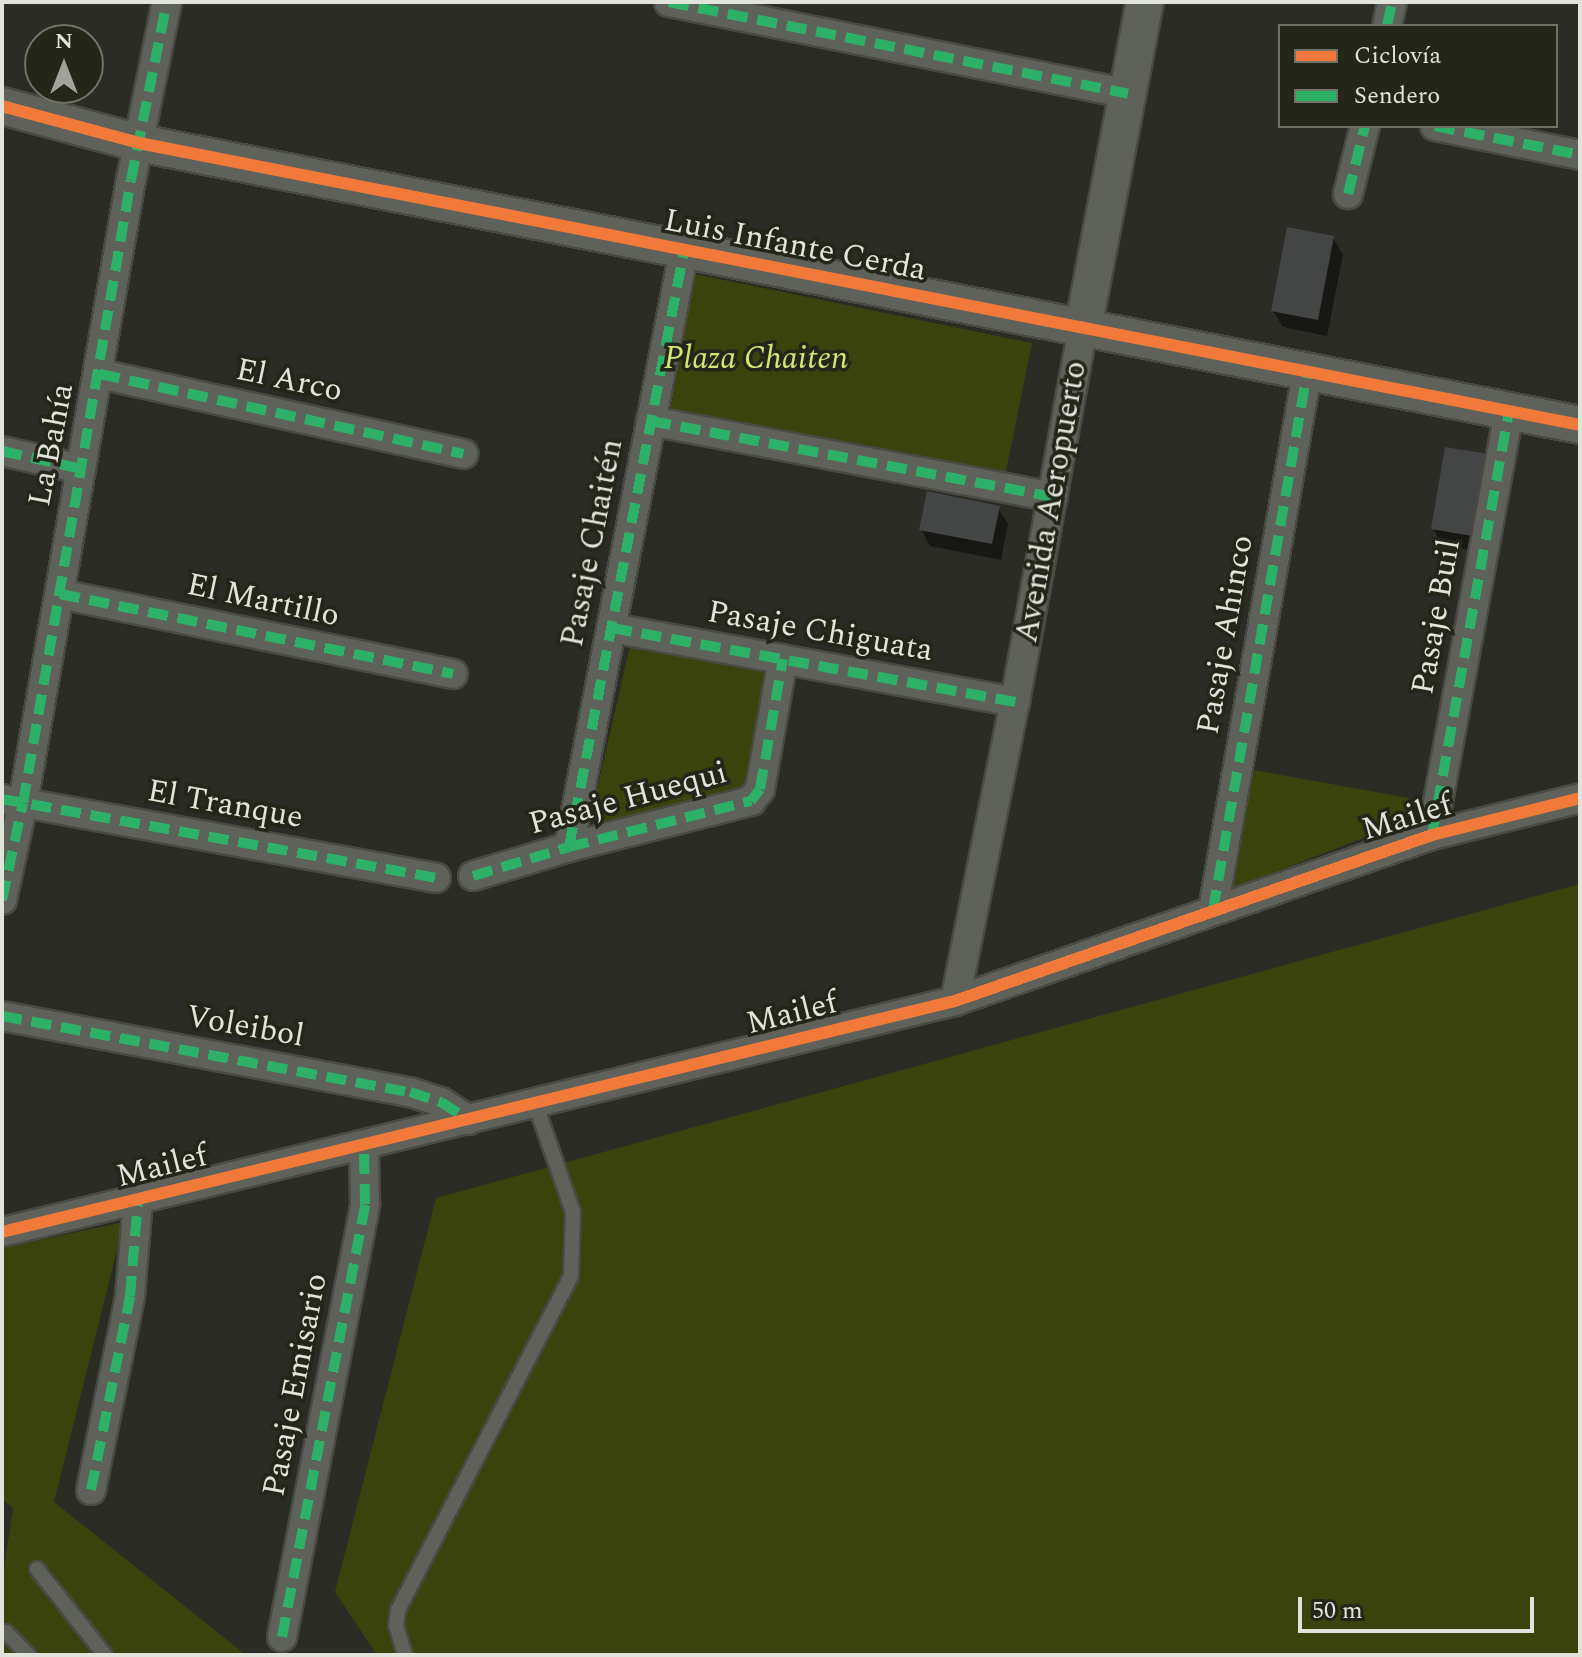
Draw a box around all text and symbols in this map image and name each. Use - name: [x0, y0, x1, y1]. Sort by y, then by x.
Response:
- north arrow: [24, 24, 104, 104]
- legend: [1278, 24, 1558, 128]
- text: N: [55, 25, 73, 58]
- text: Ciclovía: [1354, 38, 1441, 74]
- text: Sendero: [1354, 78, 1440, 114]
- street label: Luis Infante Cerda: [661, 202, 929, 290]
- park label: Plaza Chaiten: [664, 340, 848, 378]
- street label: El Arco: [232, 351, 346, 411]
- street label: Avenida Aeropuerto: [1008, 358, 1096, 646]
- street label: La Bahía: [21, 380, 83, 510]
- street label: Pasaje Chaitén: [554, 436, 632, 650]
- street label: Pasaje Ahinco: [1190, 532, 1262, 738]
- street label: Pasaje Buil: [1404, 536, 1470, 698]
- street label: El Martillo: [183, 566, 343, 636]
- street label: Pasaje Chiguata: [704, 593, 936, 671]
- street label: Pasaje Huequi: [525, 754, 731, 844]
- street label: El Tranque: [144, 772, 306, 838]
- street label: Mailef: [1357, 786, 1457, 850]
- street label: Mailef: [743, 984, 841, 1044]
- street label: Voleibol: [183, 998, 307, 1056]
- street label: Mailef: [113, 1137, 211, 1197]
- street label: Pasaje Emisario: [256, 1270, 336, 1500]
- scale bar: [1302, 1581, 1538, 1631]
- text: 50 m: [1312, 1593, 1363, 1629]

